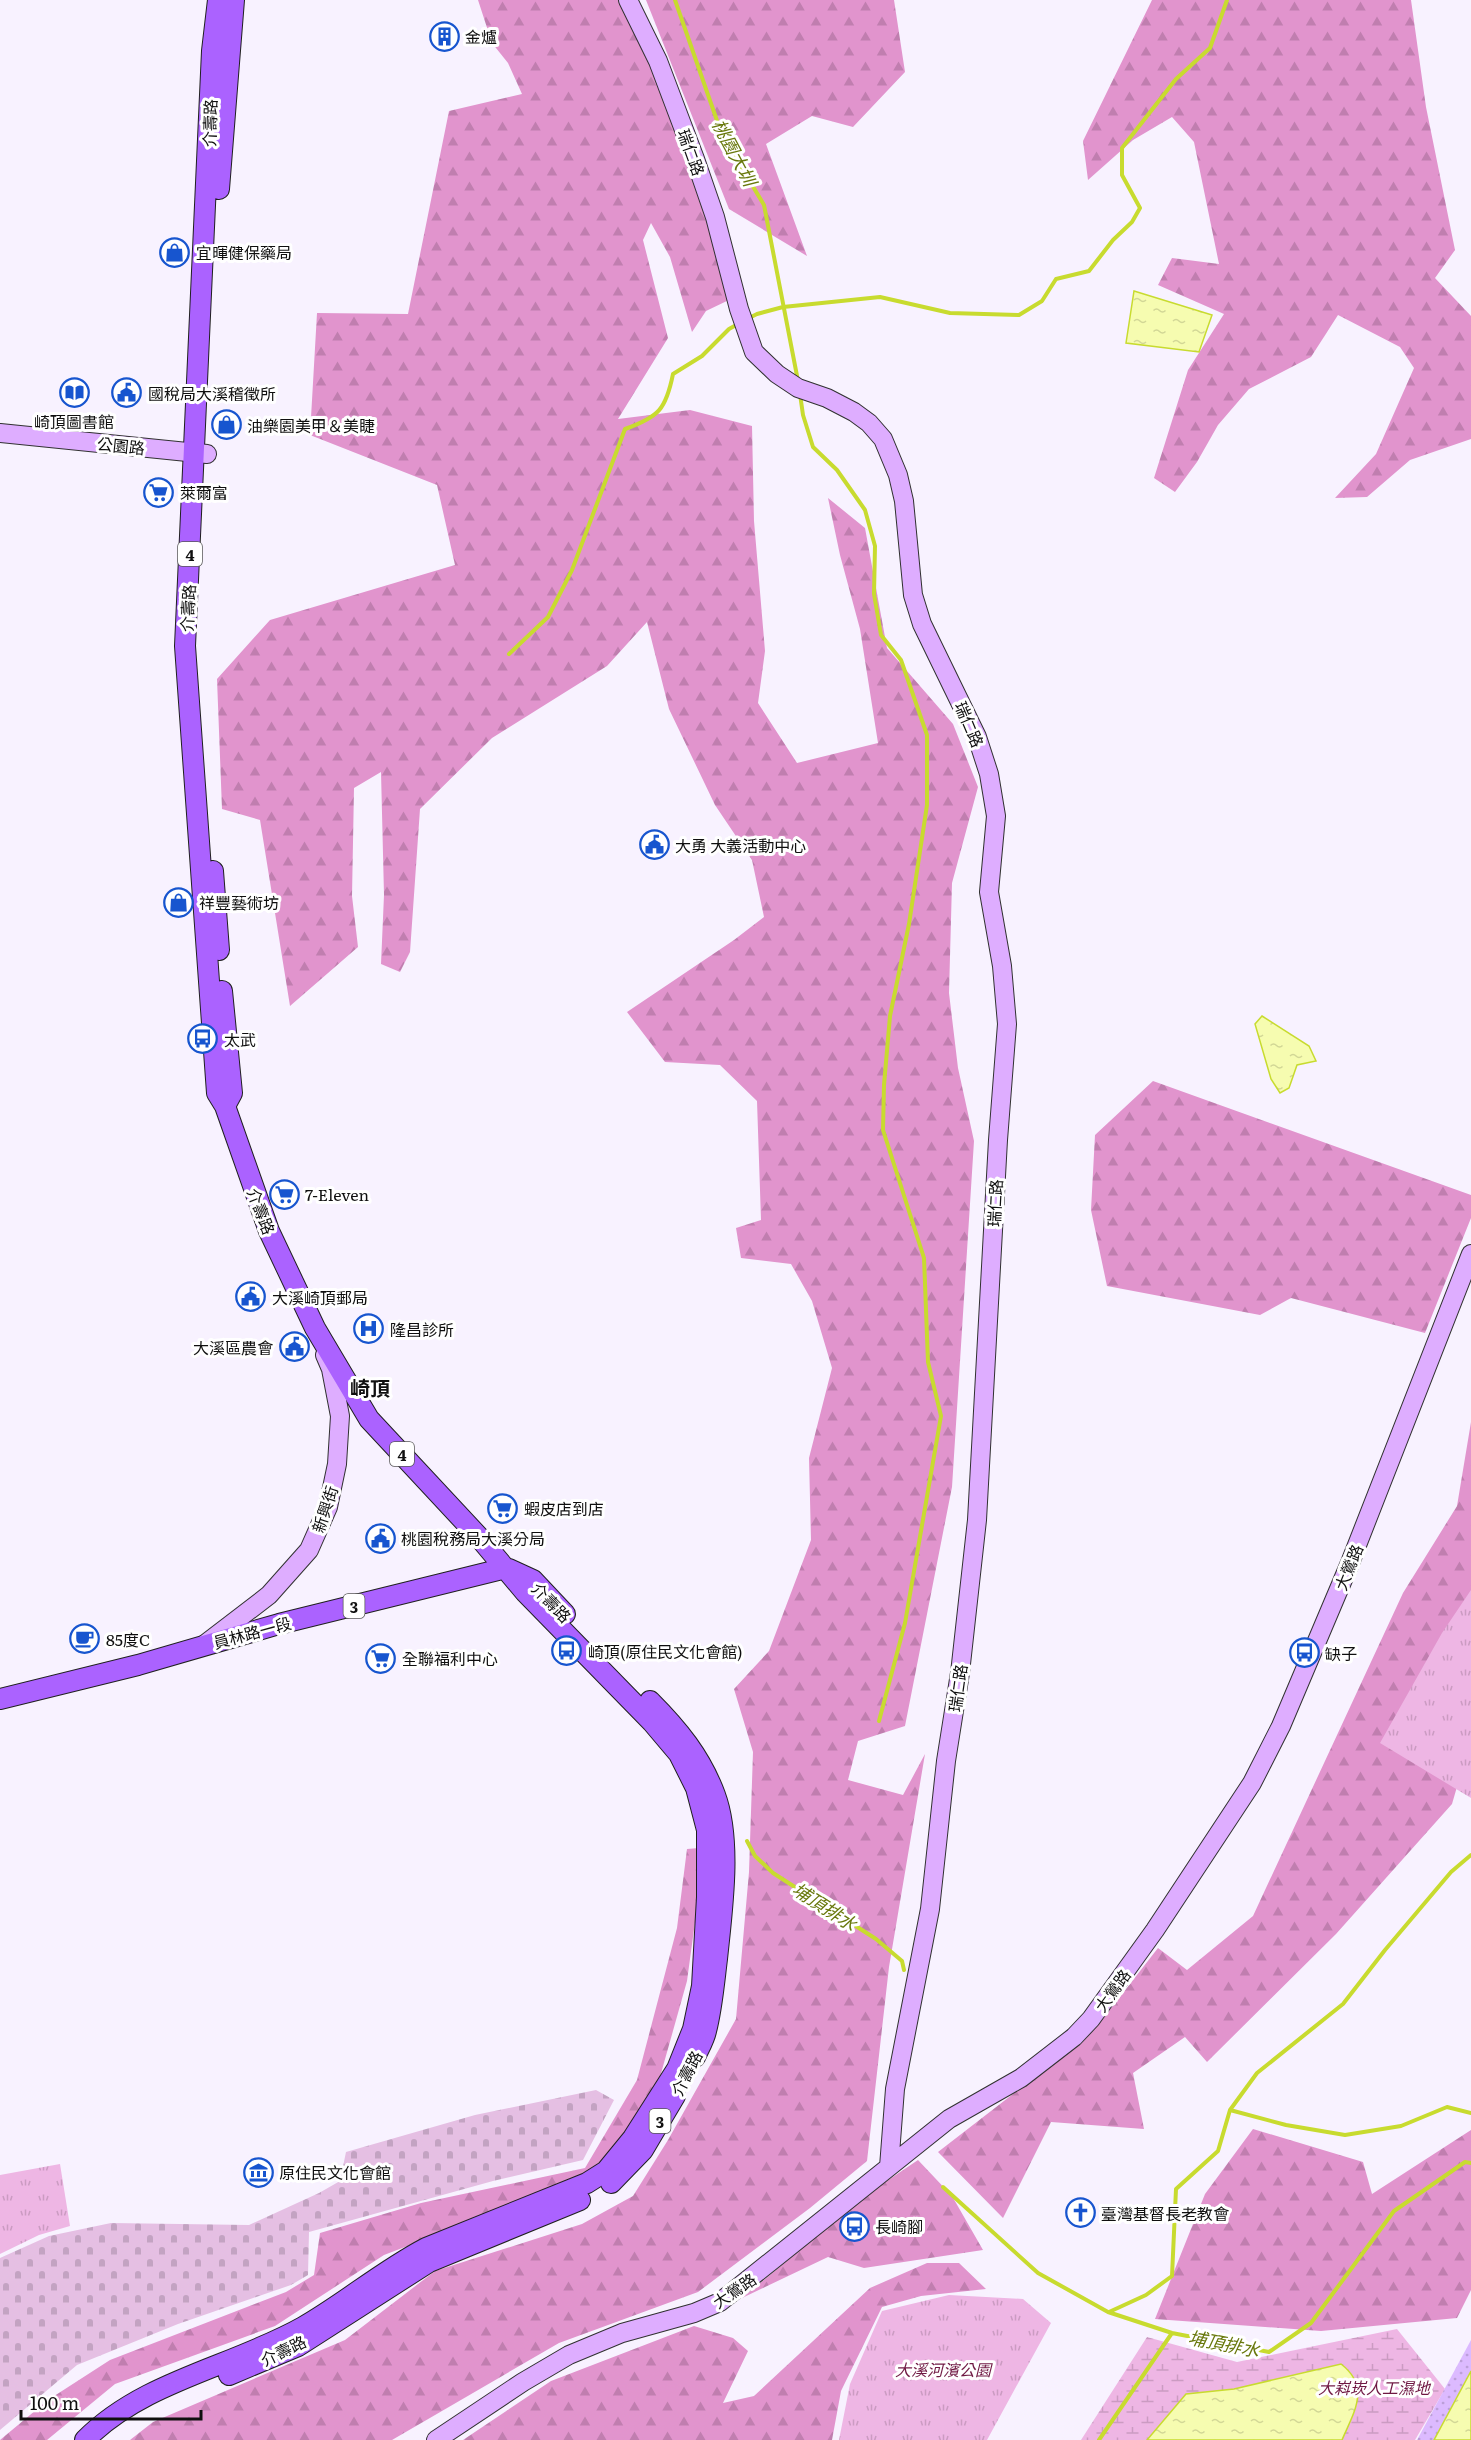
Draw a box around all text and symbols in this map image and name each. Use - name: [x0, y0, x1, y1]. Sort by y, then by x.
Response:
- building icon: 金爐: [428, 20, 460, 52]
- place label: 金爐: [465, 24, 497, 48]
- street label: 介壽路: [196, 99, 222, 147]
- water label: 桃園大圳: [706, 114, 765, 193]
- street label: 瑞仁路: [673, 125, 711, 179]
- shop icon: 宜暉健保藥局: [159, 236, 191, 268]
- place label: 宜暉健保藥局: [196, 240, 292, 264]
- library icon: 崎頂圖書館: [58, 377, 90, 409]
- public building icon: 國稅局大溪稽徵所: [111, 377, 143, 409]
- place label: 國稅局大溪稽徵所: [148, 381, 276, 405]
- place label: 崎頂圖書館: [34, 409, 114, 433]
- shop icon: 油樂園美甲＆美睫: [210, 409, 242, 441]
- place label: 油樂園美甲＆美睫: [247, 413, 375, 437]
- street label: 公園路: [96, 431, 146, 459]
- supermarket icon: 萊爾富: [143, 476, 175, 508]
- place label: 萊爾富: [180, 480, 228, 504]
- road number: 4: [178, 542, 202, 566]
- street label: 介壽路: [174, 583, 200, 633]
- street label: 瑞仁路: [950, 697, 990, 751]
- public building icon: 大勇 大義活動中心: [638, 829, 670, 861]
- place label: 大勇 大義活動中心: [675, 833, 806, 857]
- shop icon: 祥豐藝術坊: [162, 886, 194, 918]
- place label: 祥豐藝術坊: [199, 890, 279, 914]
- bus stop icon: 太武: [187, 1023, 219, 1055]
- place label: 太武: [224, 1027, 256, 1051]
- supermarket icon: 7-Eleven: [268, 1178, 300, 1210]
- street label: 瑞仁路: [981, 1178, 1007, 1228]
- place label: 7-Eleven: [305, 1182, 369, 1206]
- street label: 介壽路: [242, 1184, 282, 1238]
- public building icon: 大溪崎頂郵局: [235, 1281, 267, 1313]
- place label: 大溪崎頂郵局: [272, 1285, 368, 1309]
- hospital icon: 隆昌診所: [353, 1313, 385, 1345]
- place label: 隆昌診所: [390, 1317, 454, 1341]
- public building icon: 大溪區農會: [278, 1331, 310, 1363]
- place label: 大溪區農會: [193, 1335, 273, 1359]
- district label: 崎頂: [350, 1372, 390, 1402]
- road number: 4: [390, 1442, 414, 1466]
- street label: 新興街: [305, 1482, 343, 1536]
- supermarket icon: 蝦皮店到店: [487, 1492, 519, 1524]
- place label: 蝦皮店到店: [524, 1496, 604, 1520]
- public building icon: 桃園稅務局大溪分局: [364, 1522, 396, 1554]
- place label: 桃園稅務局大溪分局: [401, 1526, 545, 1550]
- street label: 大鶯路: [1328, 1540, 1368, 1594]
- street label: 介壽路: [527, 1576, 577, 1628]
- road number: 3: [344, 1594, 364, 1618]
- street label: 員林路一段: [210, 1610, 294, 1654]
- cafe icon: 85度C: [69, 1623, 101, 1655]
- place label: 85度C: [106, 1627, 150, 1651]
- bus stop icon: 崎頂(原住民文化會館): [551, 1635, 583, 1667]
- bus stop icon: 缺子: [1288, 1637, 1320, 1669]
- place label: 崎頂(原住民文化會館): [588, 1639, 743, 1663]
- place label: 缺子: [1325, 1641, 1357, 1665]
- supermarket icon: 全聯福利中心: [365, 1642, 397, 1674]
- place label: 全聯福利中心: [402, 1646, 498, 1670]
- street label: 瑞仁路: [942, 1663, 972, 1713]
- water label: 埔頂排水: [787, 1875, 863, 1937]
- street label: 大鶯路: [1088, 1964, 1136, 2016]
- street label: 介壽路: [664, 2046, 708, 2100]
- road number: 3: [650, 2109, 670, 2133]
- museum icon: 原住民文化會館: [242, 2156, 274, 2188]
- place label: 原住民文化會館: [279, 2160, 391, 2184]
- church icon: 臺灣基督長老教會: [1064, 2197, 1096, 2229]
- place label: 臺灣基督長老教會: [1101, 2201, 1229, 2225]
- bus stop icon: 長崎腳: [838, 2210, 870, 2242]
- place label: 長崎腳: [875, 2214, 923, 2238]
- street label: 大鶯路: [707, 2267, 761, 2313]
- water label: 埔頂排水: [1186, 2323, 1263, 2363]
- street label: 介壽路: [256, 2329, 310, 2371]
- park label: 大溪河濱公園: [895, 2357, 993, 2381]
- park label: 大嵙崁人工濕地: [1318, 2375, 1432, 2399]
- scale bar: [21, 2383, 201, 2421]
- text: 100 m: [30, 2389, 79, 2416]

